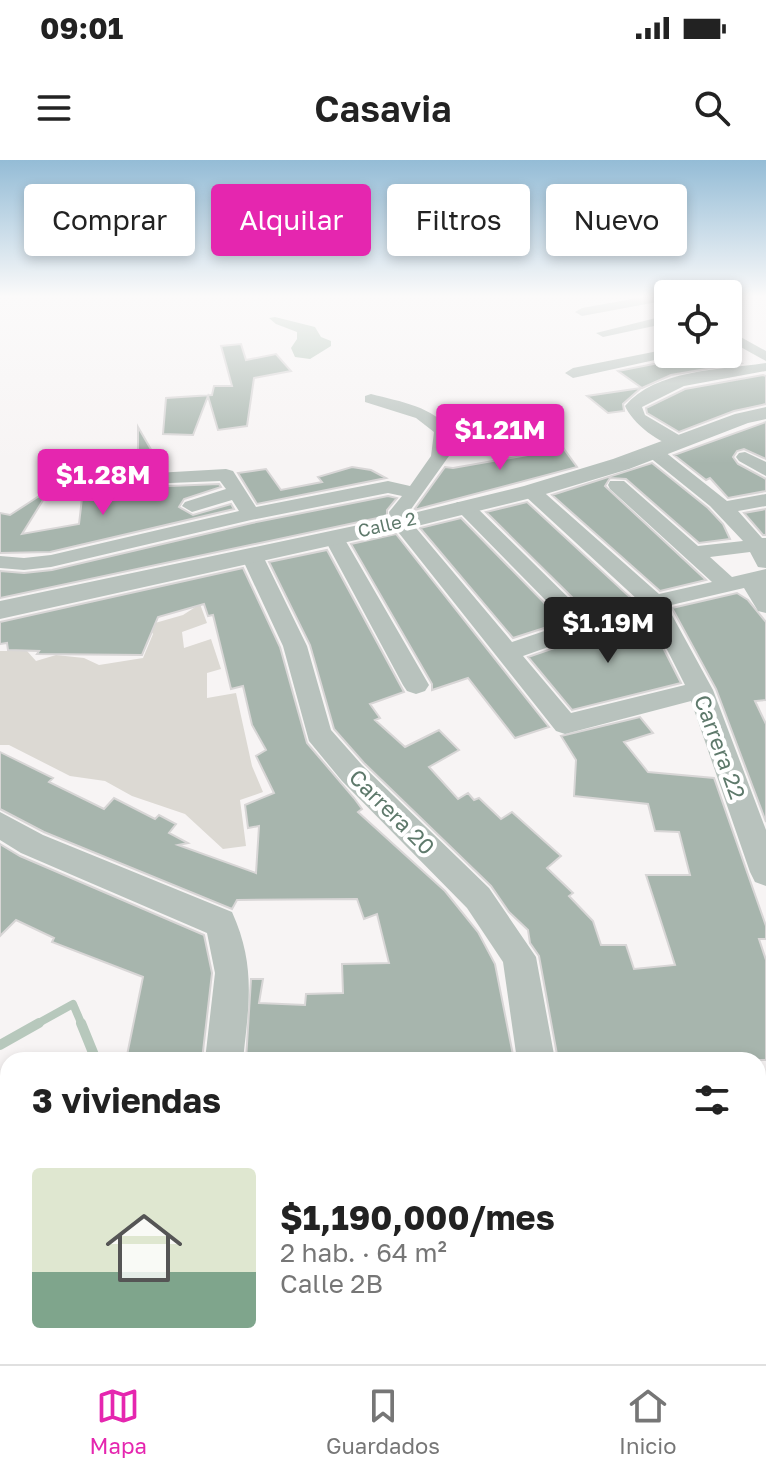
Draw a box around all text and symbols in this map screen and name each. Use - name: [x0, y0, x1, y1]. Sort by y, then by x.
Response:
- text: 09:01: [40, 10, 123, 46]
- icon: menu: [32, 86, 76, 130]
- icon: search: [690, 86, 734, 130]
- text: Casavia: [314, 87, 452, 130]
- chip: Comprar: [24, 184, 195, 256]
- chip: Alquilar: [211, 184, 371, 256]
- chip: Filtros: [387, 184, 530, 256]
- chip: Nuevo: [546, 184, 687, 256]
- map controls: [654, 280, 742, 368]
- button: locate: [654, 280, 742, 368]
- pin: $1.21M: [435, 404, 565, 472]
- text: $1.21M: [454, 414, 546, 445]
- pin: $1.28M: [38, 449, 168, 517]
- text: $1.28M: [56, 459, 150, 490]
- street label: Calle 2: [355, 507, 418, 541]
- pin: $1.19M: [543, 597, 673, 665]
- text: $1.19M: [562, 607, 654, 638]
- street label: Carrera 22: [689, 691, 752, 803]
- street label: Carrera 20: [344, 763, 441, 860]
- icon: filters: [690, 1078, 734, 1122]
- text: 3 viviendas: [32, 1080, 221, 1120]
- text: $1,190,000/mes: [280, 1197, 555, 1237]
- icon: home: [96, 1200, 192, 1296]
- text: 2 hab. · 64 m²: [280, 1237, 447, 1268]
- text: Calle 2B: [280, 1268, 383, 1299]
- tab: Mapa: [90, 1384, 147, 1459]
- tab: Guardados: [326, 1384, 440, 1459]
- tab: Inicio: [619, 1384, 676, 1459]

